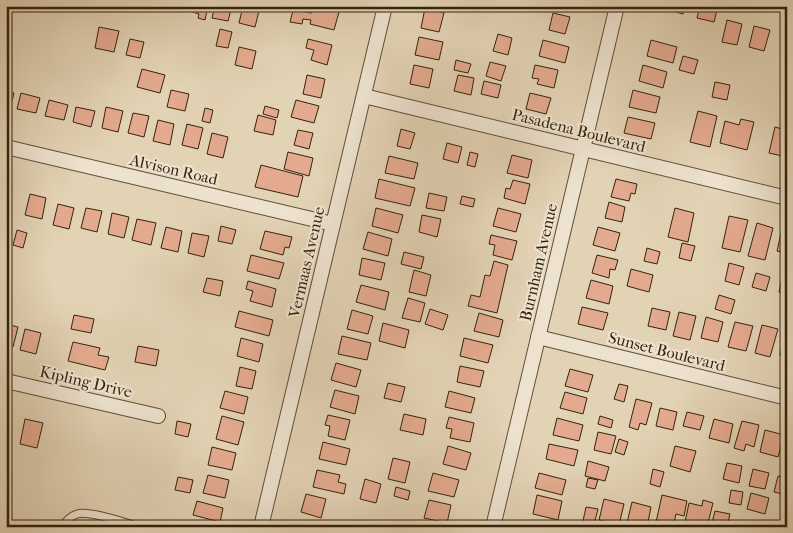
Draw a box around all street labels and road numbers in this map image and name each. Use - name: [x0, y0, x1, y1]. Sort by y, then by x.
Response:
- street label: Pasadena Boulevard: [510, 105, 648, 156]
- street label: Alvison Road: [127, 150, 220, 189]
- street label: Burnham Avenue: [516, 201, 561, 323]
- street label: Vermaas Avenue: [284, 205, 329, 320]
- street label: Sunset Boulevard: [607, 328, 727, 375]
- street label: Kipling Drive: [38, 362, 134, 401]

